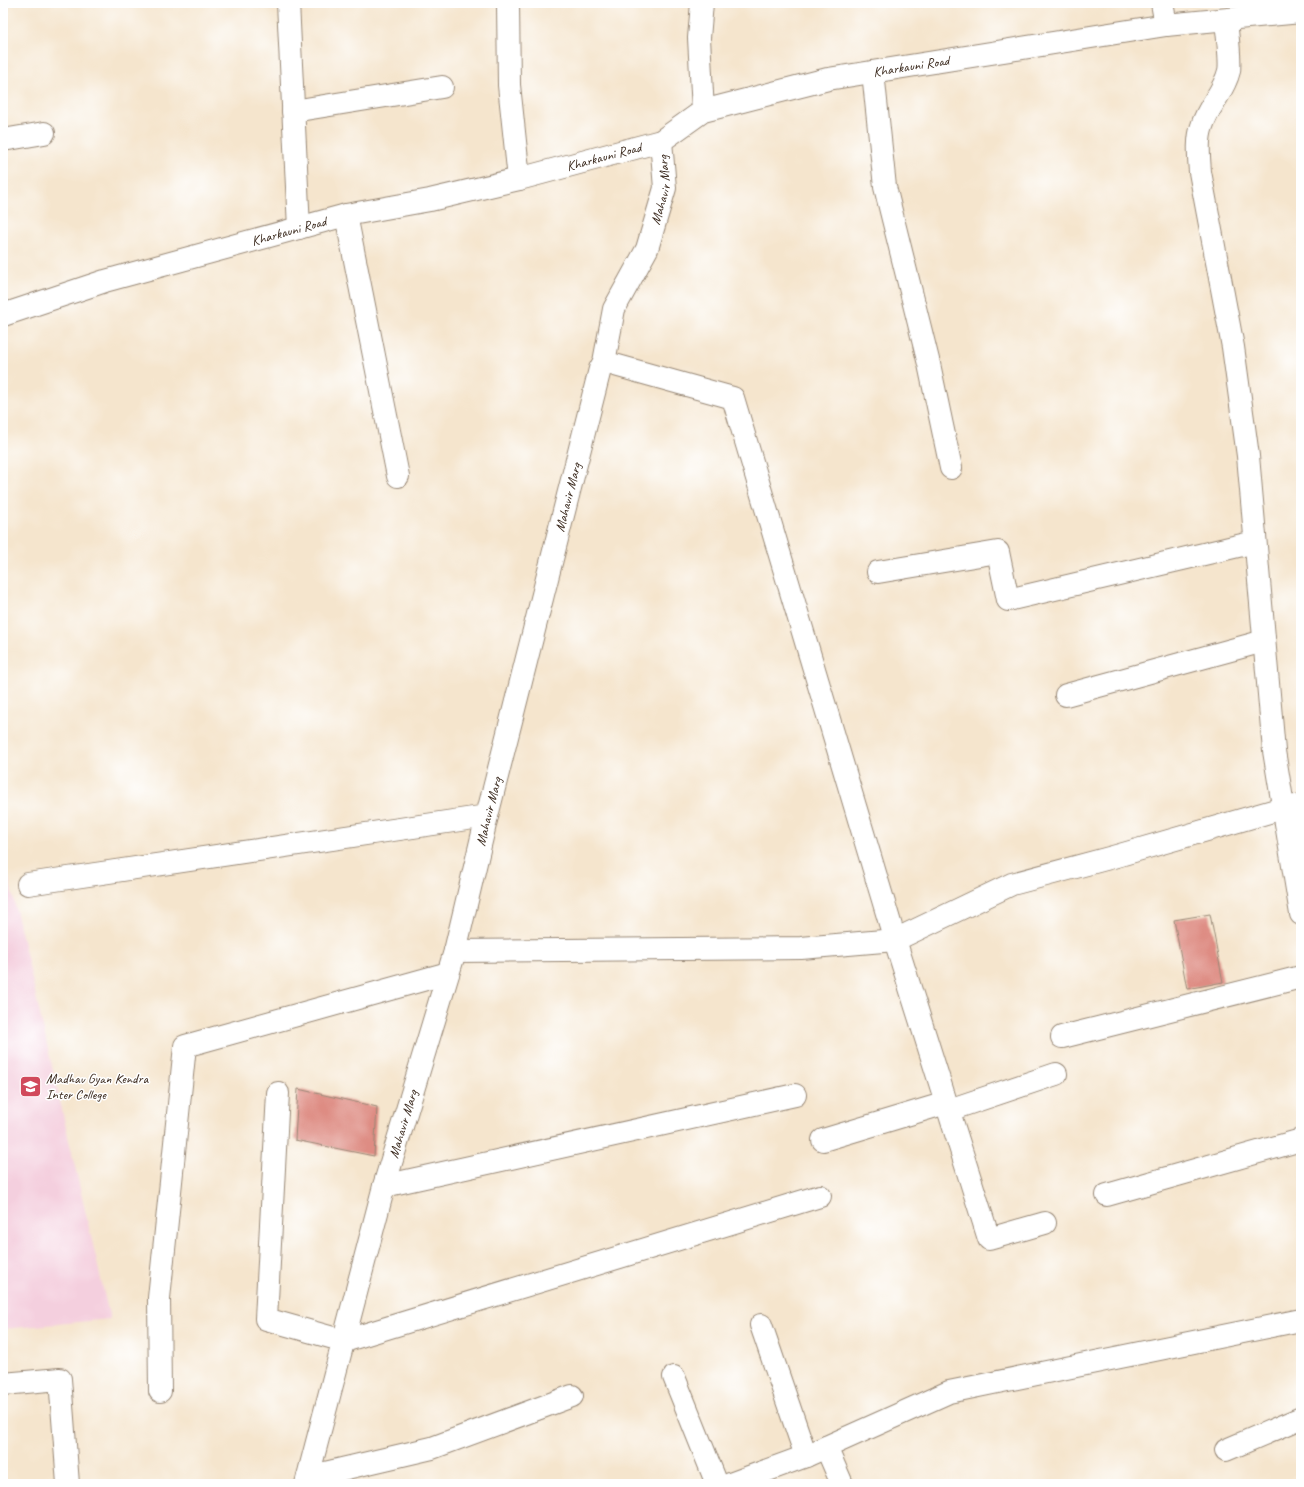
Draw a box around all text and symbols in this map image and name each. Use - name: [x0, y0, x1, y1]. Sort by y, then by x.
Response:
- street label: Kharkauni Road: [872, 51, 953, 80]
- street label: Kharkauni Road: [565, 138, 645, 174]
- street label: Mahavir Marg: [646, 154, 674, 226]
- street label: Kharkauni Road: [249, 212, 330, 249]
- street label: Mahavir Marg: [551, 460, 585, 533]
- street label: Mahavir Marg: [472, 774, 505, 848]
- place label: Madhav Gyan Kendra Inter College: [46, 1070, 150, 1103]
- school or university icon: Madhav Gyan Kendra Inter College: [17, 1073, 43, 1099]
- street label: Mahavir Marg: [384, 1087, 421, 1160]

